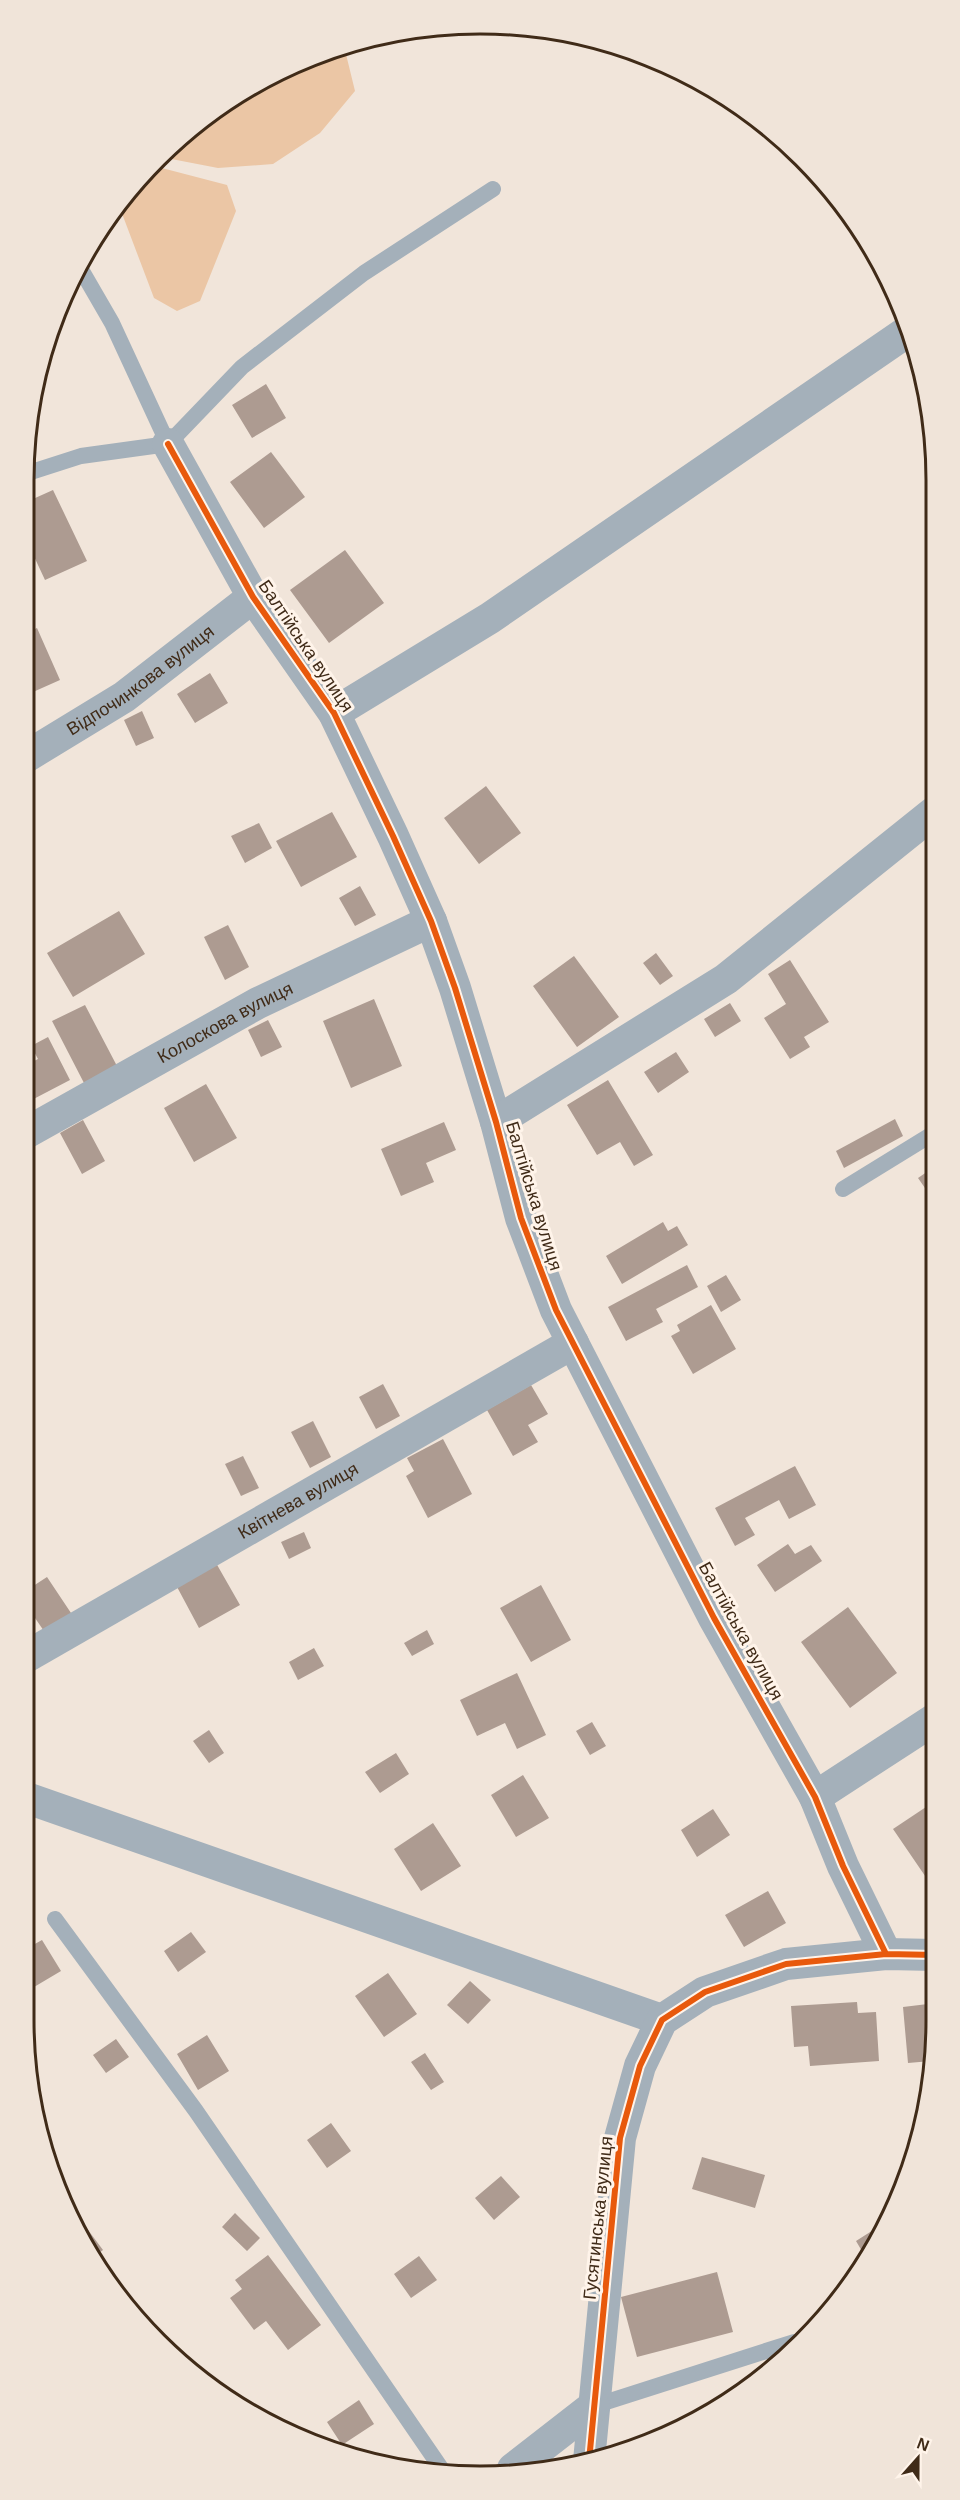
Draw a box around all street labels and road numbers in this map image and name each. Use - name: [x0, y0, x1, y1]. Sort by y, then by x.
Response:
- street label: Балтійська вулиця: [254, 576, 358, 716]
- street label: Відпочинкова вулиця: [63, 621, 218, 740]
- street label: Колоскова вулиця: [154, 978, 296, 1067]
- street label: Балтійська вулиця: [502, 1119, 566, 1273]
- street label: Квітнева вулиця: [235, 1458, 362, 1543]
- street label: Балтійська вулиця: [695, 1559, 787, 1703]
- street label: Гусятинська вулиця: [579, 2135, 617, 2301]

